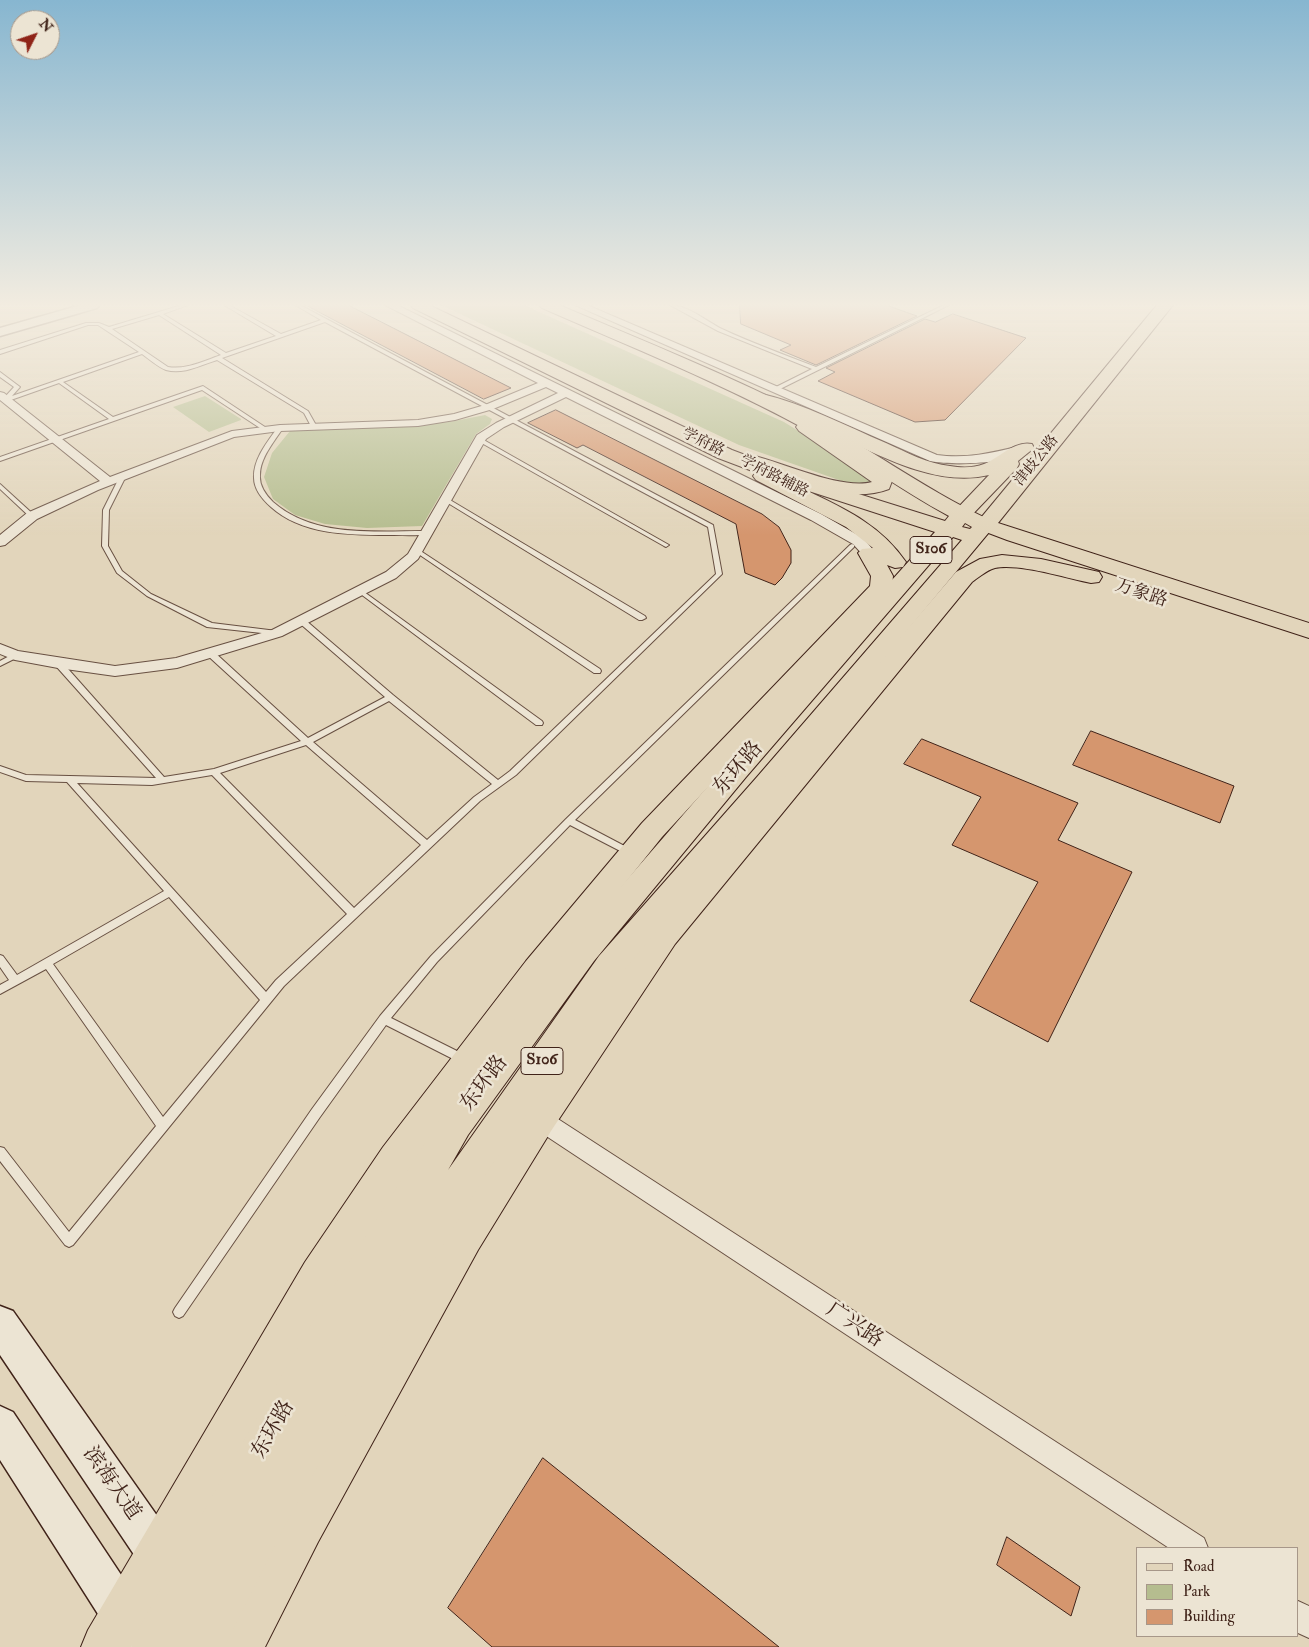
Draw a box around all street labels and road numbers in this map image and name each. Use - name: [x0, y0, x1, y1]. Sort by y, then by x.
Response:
- street label: 学府路: [679, 425, 727, 461]
- street label: 津歧公路: [1011, 432, 1063, 490]
- street label: 学府路辅路: [737, 452, 811, 502]
- road number: S106: [910, 536, 952, 564]
- street label: 万象路: [1112, 575, 1170, 613]
- street label: 东环路: [709, 737, 769, 801]
- road number: S106: [521, 1048, 563, 1074]
- street label: 东环路: [456, 1051, 514, 1117]
- street label: 广兴路: [821, 1298, 887, 1354]
- street label: 东环路: [247, 1396, 301, 1464]
- street label: 滨海大道: [77, 1442, 145, 1526]

